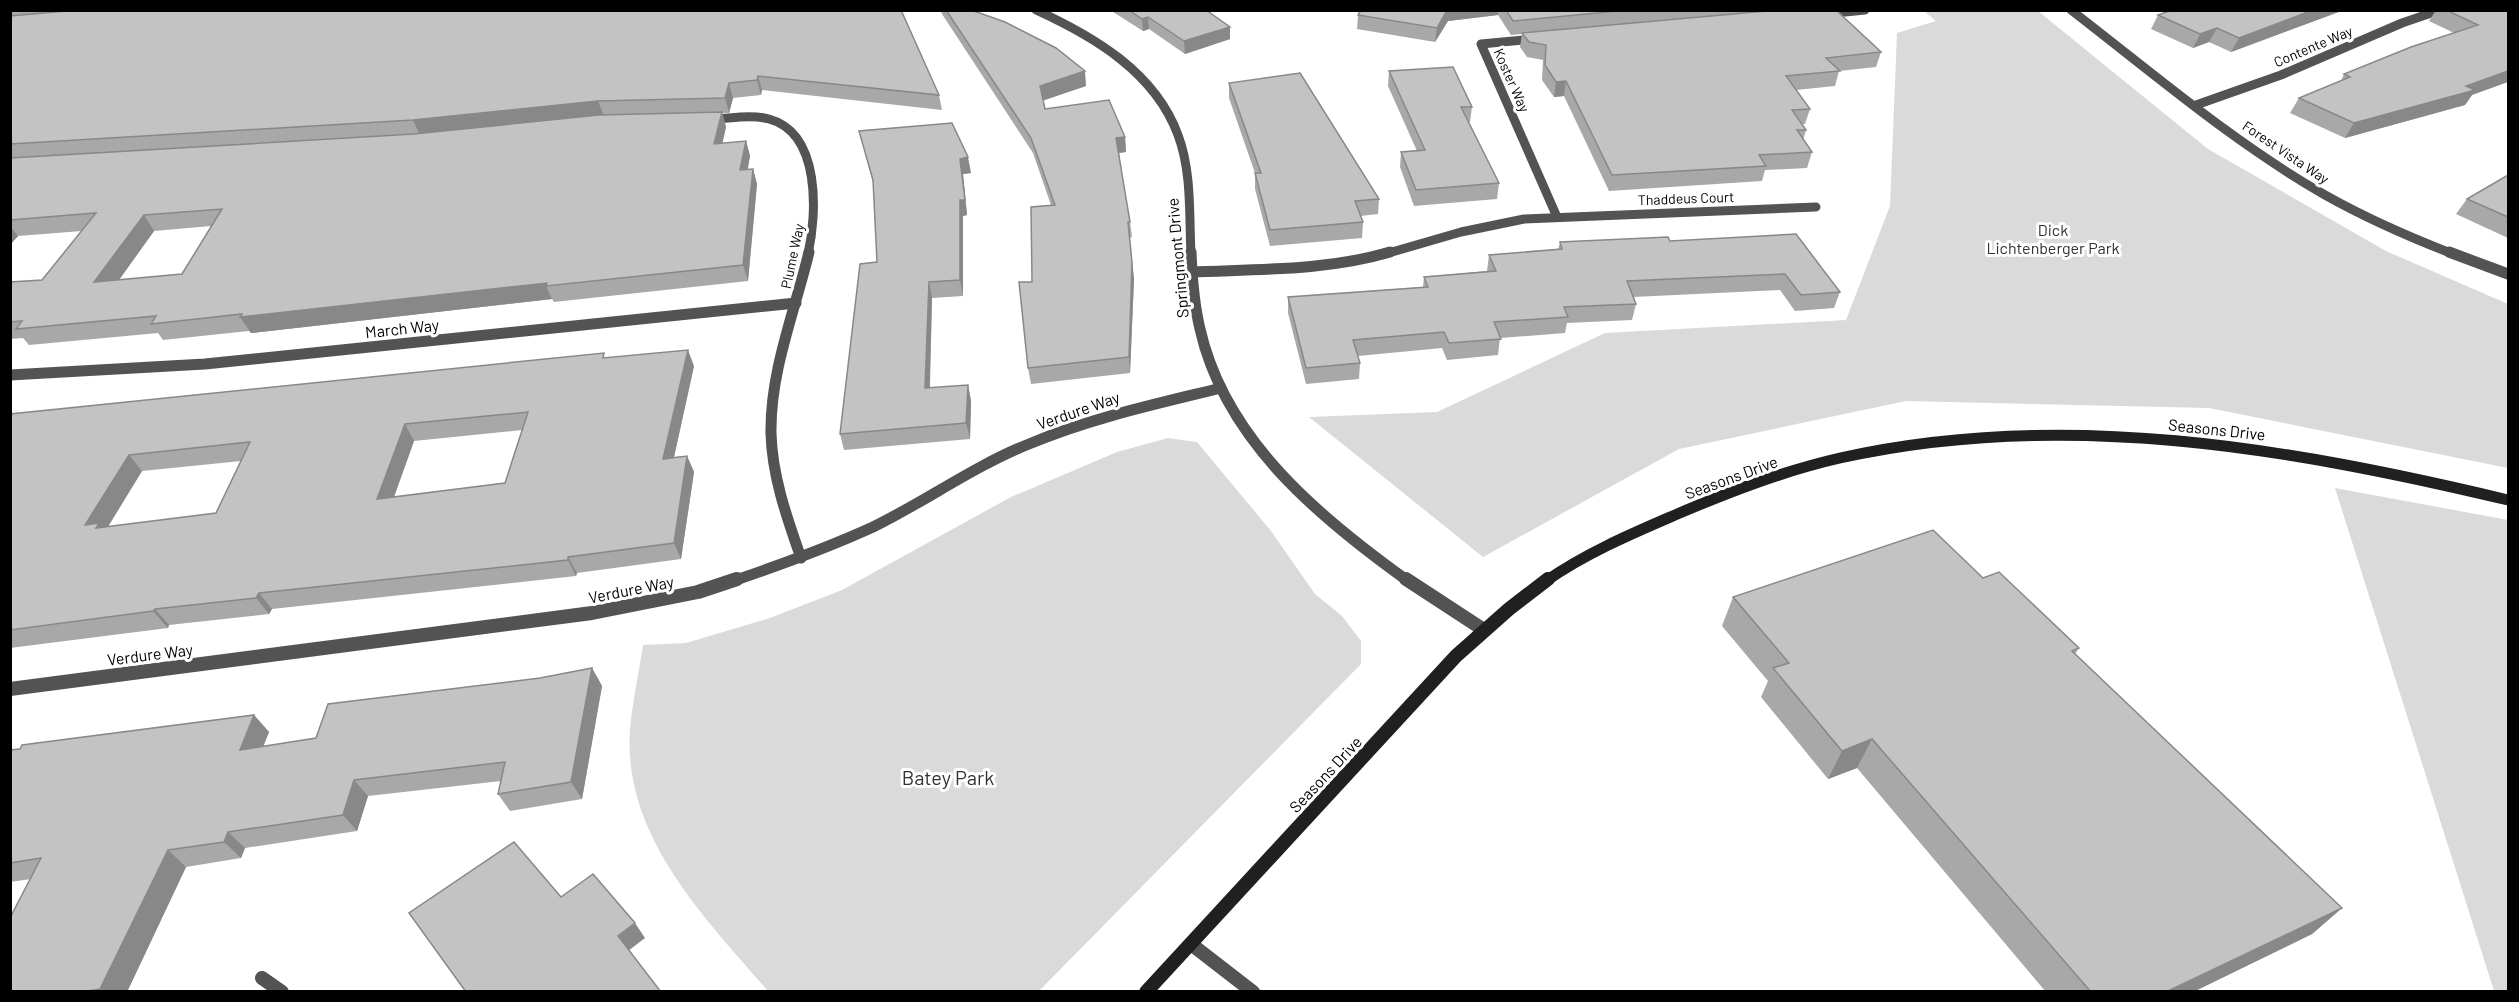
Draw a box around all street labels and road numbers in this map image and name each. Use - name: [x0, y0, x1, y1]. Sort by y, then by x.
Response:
- street label: Contente Way: [2271, 22, 2355, 70]
- street label: Koster Way: [1490, 45, 1534, 115]
- street label: Forest Vista Way: [2239, 117, 2333, 188]
- street label: Thaddeus Court: [1637, 188, 1735, 208]
- street label: Springmont Drive: [1162, 197, 1192, 319]
- street label: Plume Way: [777, 221, 807, 290]
- street label: March Way: [364, 315, 441, 341]
- street label: Verdure Way: [1034, 387, 1123, 433]
- street label: Seasons Drive: [2167, 414, 2267, 444]
- street label: Seasons Drive: [1682, 451, 1780, 503]
- street label: Verdure Way: [587, 571, 676, 607]
- street label: Verdure Way: [106, 639, 195, 669]
- street label: Seasons Drive: [1285, 732, 1365, 816]

